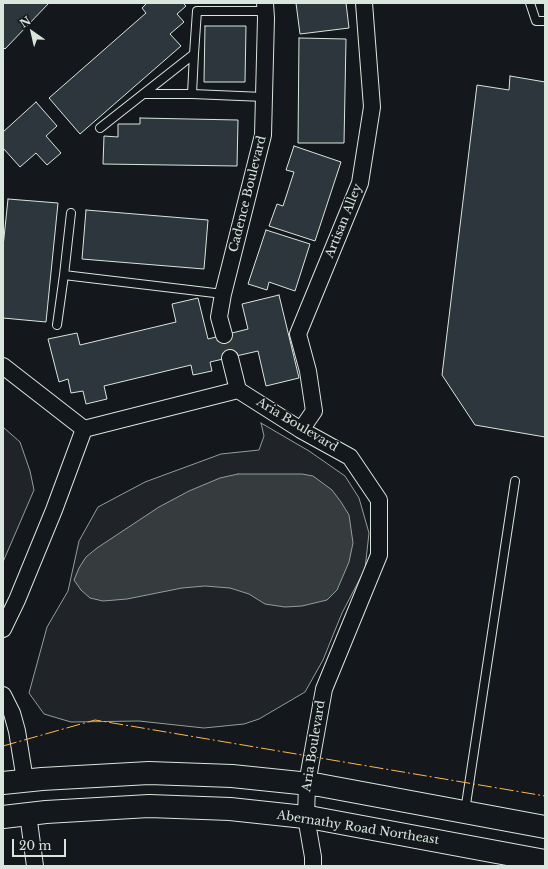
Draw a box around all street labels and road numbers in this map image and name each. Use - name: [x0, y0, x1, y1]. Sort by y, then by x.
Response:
- street label: Cadence Boulevard: [227, 134, 269, 254]
- street label: Artisan Alley: [323, 182, 365, 260]
- street label: Aria Boulevard: [254, 395, 340, 455]
- street label: Aria Boulevard: [300, 699, 328, 793]
- street label: Abernathy Road Northeast: [276, 808, 440, 848]

